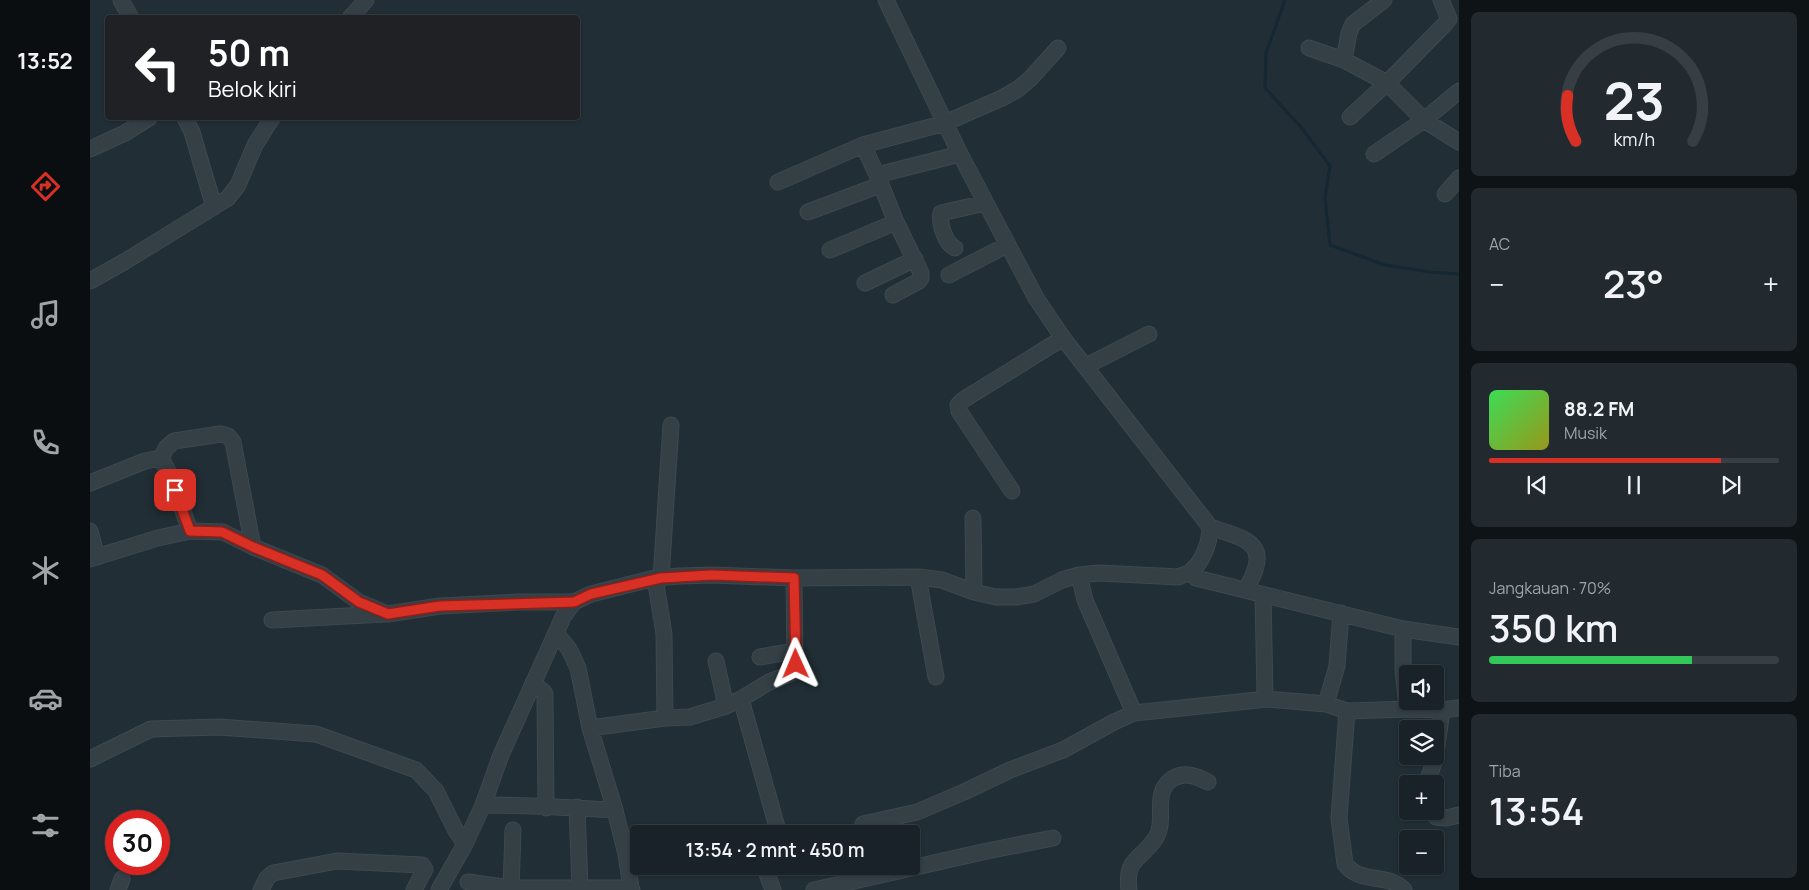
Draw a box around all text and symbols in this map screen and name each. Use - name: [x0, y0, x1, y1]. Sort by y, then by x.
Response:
- text: 50 m: [208, 29, 290, 77]
- icon: left: [125, 35, 190, 100]
- text: 13:52: [17, 46, 73, 76]
- text: 23: [1603, 65, 1665, 136]
- text: Belok kiri: [208, 74, 297, 104]
- text: km/h: [1613, 127, 1655, 151]
- icon: directions: [28, 169, 63, 204]
- text: AC: [1489, 233, 1510, 255]
- text: 23°: [1603, 257, 1664, 309]
- text: −: [1489, 265, 1504, 303]
- text: +: [1763, 265, 1779, 303]
- icon: music: [28, 297, 63, 332]
- text: 88.2 FM: [1564, 396, 1634, 422]
- text: Musik: [1564, 422, 1607, 444]
- icon: phone: [28, 425, 63, 460]
- pin: [154, 469, 196, 511]
- icon: previous: [1523, 471, 1551, 499]
- icon: pause: [1620, 471, 1648, 499]
- icon: next: [1717, 471, 1745, 499]
- icon: arrive: [161, 476, 189, 504]
- icon: climate: [28, 553, 63, 588]
- text: Jangkauan · 70%: [1489, 577, 1611, 599]
- text: 350 km: [1489, 601, 1618, 653]
- position arrow: [769, 637, 821, 689]
- map controls: [1399, 665, 1444, 875]
- button: sound: [1399, 665, 1444, 710]
- icon: car: [28, 681, 63, 716]
- button: layers: [1399, 720, 1444, 765]
- text: Tiba: [1489, 760, 1521, 782]
- button: +: [1399, 775, 1444, 820]
- text: 13:54: [1489, 784, 1584, 836]
- icon: filters: [28, 808, 63, 843]
- speed limit sign: 30: [105, 810, 170, 875]
- button: −: [1399, 830, 1444, 875]
- text: 13:54 · 2 mnt · 450 m: [685, 837, 865, 863]

